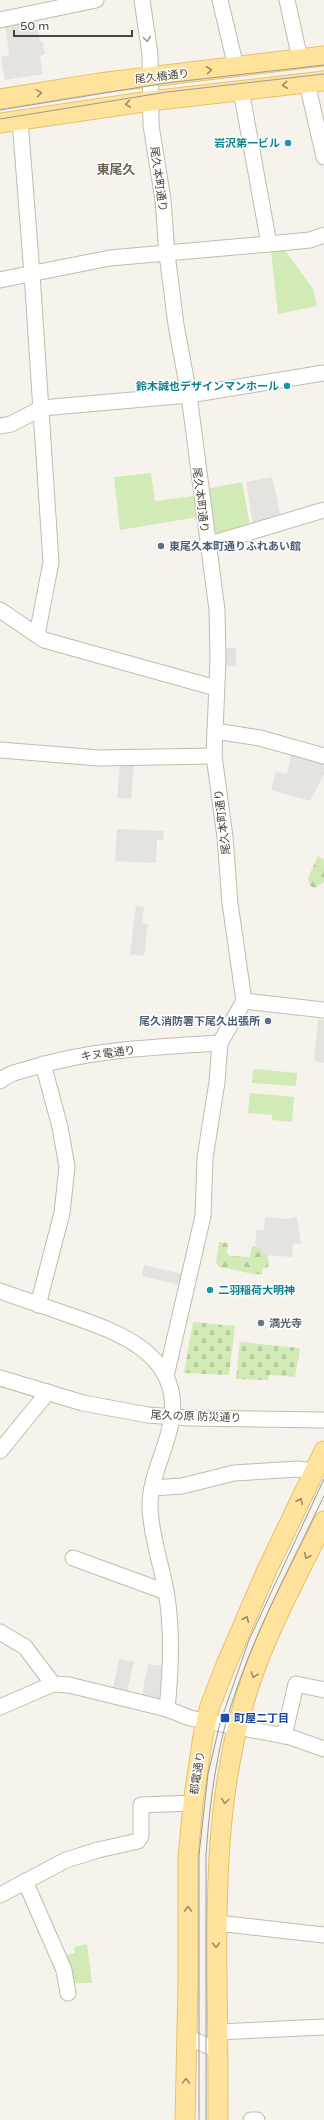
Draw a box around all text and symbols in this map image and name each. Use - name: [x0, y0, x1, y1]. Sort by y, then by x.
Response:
- scale bar: [14, 12, 132, 38]
- text: 50 m: [20, 19, 49, 33]
- one-way arrow: [142, 36, 151, 42]
- one-way arrow: [206, 66, 212, 75]
- street label: 尾久橋通り: [134, 67, 190, 86]
- one-way arrow: [282, 80, 288, 89]
- one-way arrow: [35, 89, 42, 98]
- one-way arrow: [125, 99, 131, 108]
- place label: 岩沢第一ビル: [214, 137, 280, 150]
- marker: 岩沢第一ビル: [283, 138, 293, 148]
- street label: 尾久本町通り: [147, 145, 170, 213]
- district label: 東尾久: [96, 162, 136, 178]
- place label: 鈴木誠也デザインマンホール: [136, 380, 279, 393]
- marker: 鈴木誠也デザインマンホール: [282, 381, 292, 391]
- street label: 尾久本町通り: [190, 467, 211, 534]
- place label: 東尾久本町通りふれあい館: [169, 540, 301, 553]
- marker: 東尾久本町通りふれあい館: [156, 541, 166, 551]
- street label: 尾久本町通り: [212, 788, 233, 855]
- place label: 尾久消防署下尾久出張所: [139, 1015, 260, 1028]
- marker: 尾久消防署下尾久出張所: [263, 1016, 273, 1026]
- street label: キヌ電通り: [80, 1044, 136, 1063]
- place label: 二羽稲荷大明神: [218, 1284, 295, 1297]
- marker: 二羽稲荷大明神: [205, 1285, 215, 1295]
- place label: 満光寺: [269, 1317, 302, 1330]
- marker: 満光寺: [256, 1318, 266, 1328]
- street label: 尾久の原 防災通り: [150, 1408, 242, 1425]
- one-way arrow: [295, 1498, 303, 1505]
- one-way arrow: [304, 1552, 312, 1559]
- one-way arrow: [242, 1616, 250, 1623]
- one-way arrow: [250, 1671, 259, 1678]
- marker: 町屋二丁目: [219, 1712, 231, 1724]
- place label: 町屋二丁目: [234, 1712, 289, 1725]
- street label: 都電通り: [188, 1750, 207, 1796]
- one-way arrow: [221, 1798, 230, 1804]
- one-way arrow: [184, 1906, 192, 1912]
- one-way arrow: [212, 1942, 220, 1948]
- one-way arrow: [182, 2078, 190, 2084]

